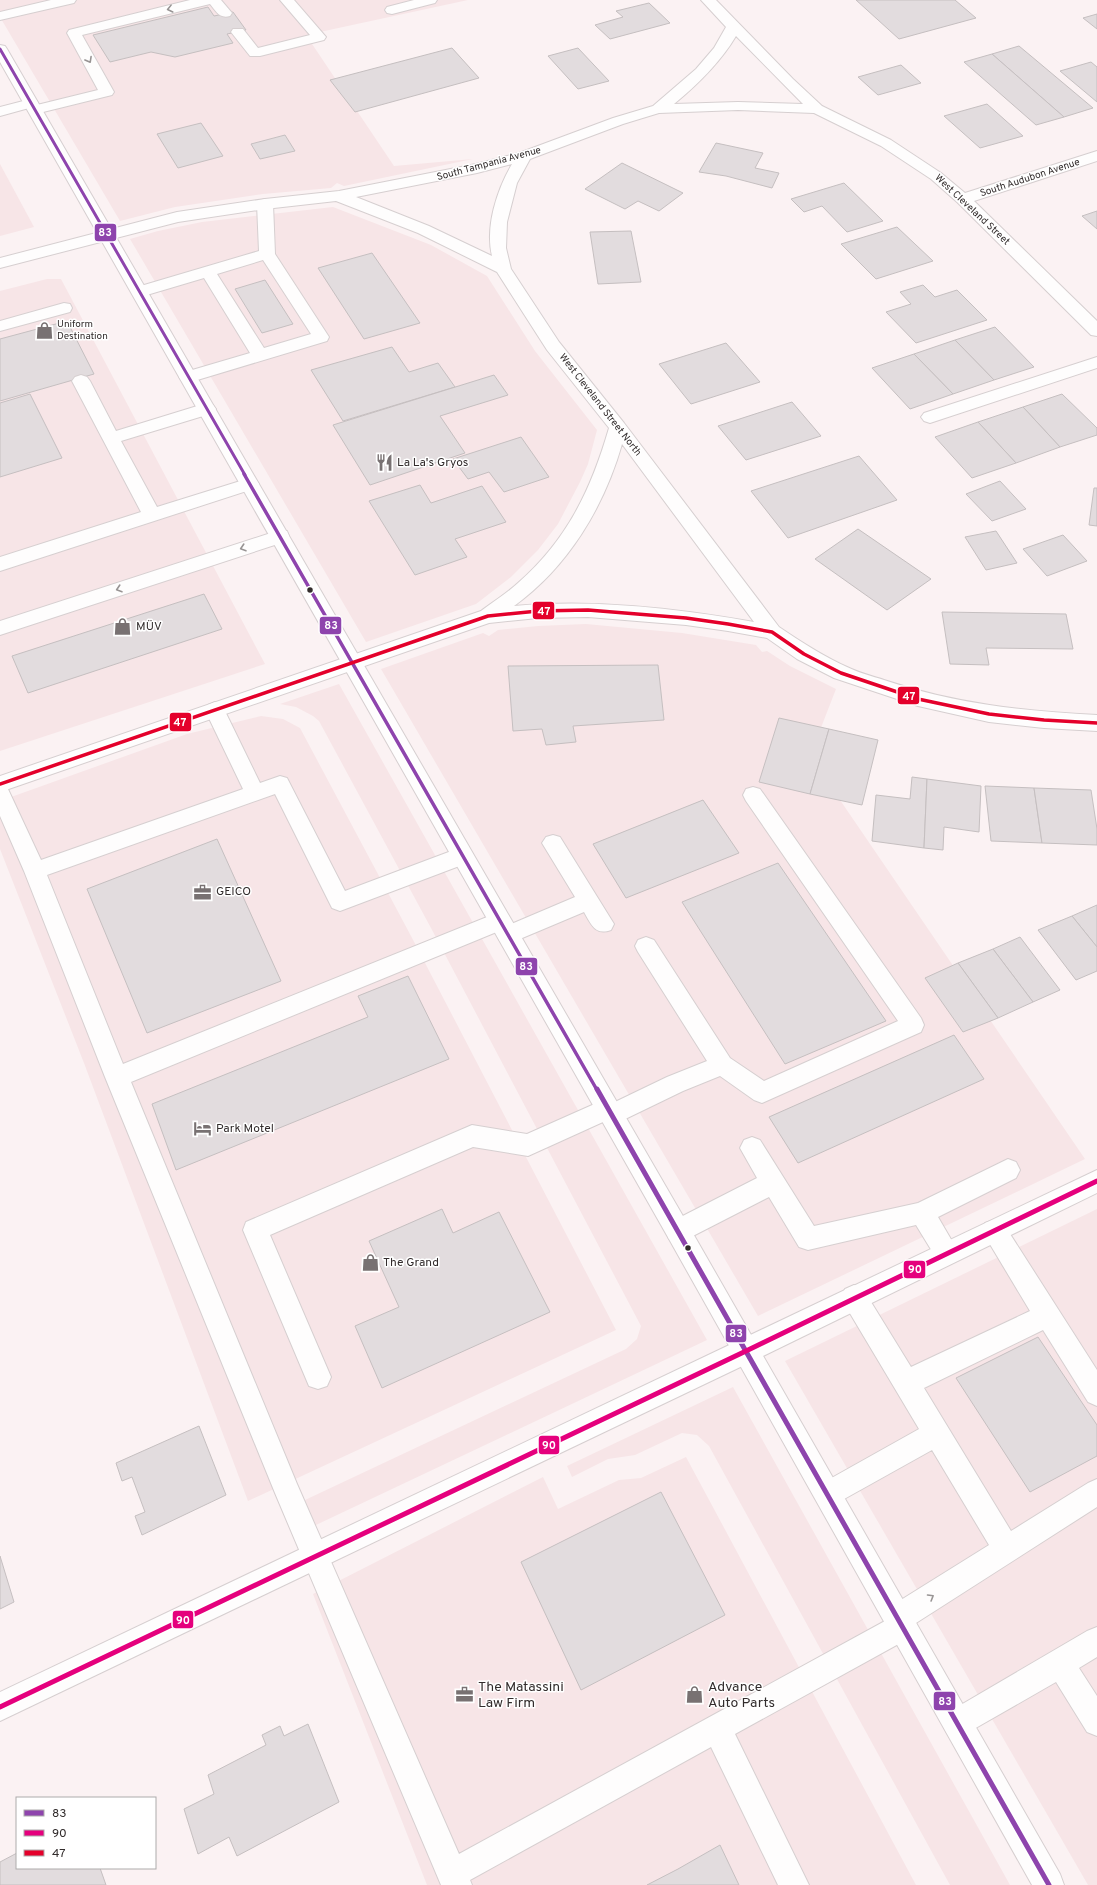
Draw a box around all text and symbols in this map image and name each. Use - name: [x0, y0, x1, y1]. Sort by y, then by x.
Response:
- one-way arrow: [166, 5, 173, 13]
- one-way arrow: [85, 56, 92, 64]
- street label: South Tampania Avenue: [435, 144, 543, 184]
- street label: South Audubon Avenue: [978, 156, 1082, 200]
- street label: West Cleveland Street: [932, 172, 1013, 248]
- line badge: 83: [94, 223, 117, 242]
- text: 83: [98, 226, 112, 240]
- place label: Uniform Destination: [57, 318, 108, 343]
- shop icon: Uniform Destination: [34, 320, 54, 340]
- street label: West Cleveland Street North: [556, 351, 644, 459]
- restaurant icon: La La's Gryos: [374, 453, 394, 473]
- place label: La La's Gryos: [397, 455, 468, 471]
- one-way arrow: [239, 544, 246, 552]
- one-way arrow: [116, 584, 123, 593]
- unlabelled marker: [305, 585, 315, 595]
- line badge: 47: [532, 601, 555, 620]
- text: 47: [538, 605, 551, 619]
- line badge: 83: [319, 616, 342, 635]
- shop icon: MÜV: [113, 617, 133, 637]
- place label: MÜV: [136, 619, 162, 635]
- text: 83: [324, 619, 338, 633]
- line badge: 47: [897, 686, 920, 705]
- text: 47: [903, 690, 916, 704]
- line badge: 47: [169, 712, 192, 732]
- text: 47: [174, 716, 187, 730]
- office icon: GEICO: [193, 882, 213, 902]
- place label: GEICO: [216, 884, 251, 900]
- line badge: 83: [515, 957, 538, 976]
- text: 83: [519, 960, 533, 974]
- hotel icon: Park Motel: [193, 1119, 213, 1139]
- place label: Park Motel: [216, 1121, 274, 1137]
- unlabelled marker: [683, 1243, 693, 1253]
- shop icon: The Grand: [360, 1253, 380, 1273]
- place label: The Grand: [383, 1255, 439, 1271]
- line badge: 90: [903, 1260, 926, 1279]
- text: 90: [908, 1263, 922, 1277]
- line badge: 83: [725, 1324, 747, 1343]
- text: 83: [729, 1327, 743, 1341]
- line badge: 90: [538, 1435, 560, 1455]
- text: 90: [542, 1439, 556, 1453]
- one-way arrow: [927, 1595, 934, 1602]
- line badge: 90: [172, 1610, 194, 1629]
- text: 90: [176, 1614, 190, 1628]
- place label: The Matassini Law Firm: [478, 1679, 564, 1712]
- place label: Advance Auto Parts: [708, 1679, 775, 1712]
- office icon: The Matassini Law Firm: [455, 1685, 475, 1705]
- shop icon: Advance Auto Parts: [685, 1685, 705, 1705]
- line badge: 83: [933, 1691, 956, 1711]
- text: 83: [938, 1695, 952, 1709]
- legend: [16, 1797, 156, 1869]
- text: 83: [52, 1806, 67, 1822]
- text: 90: [52, 1826, 67, 1842]
- text: 47: [52, 1846, 66, 1862]

